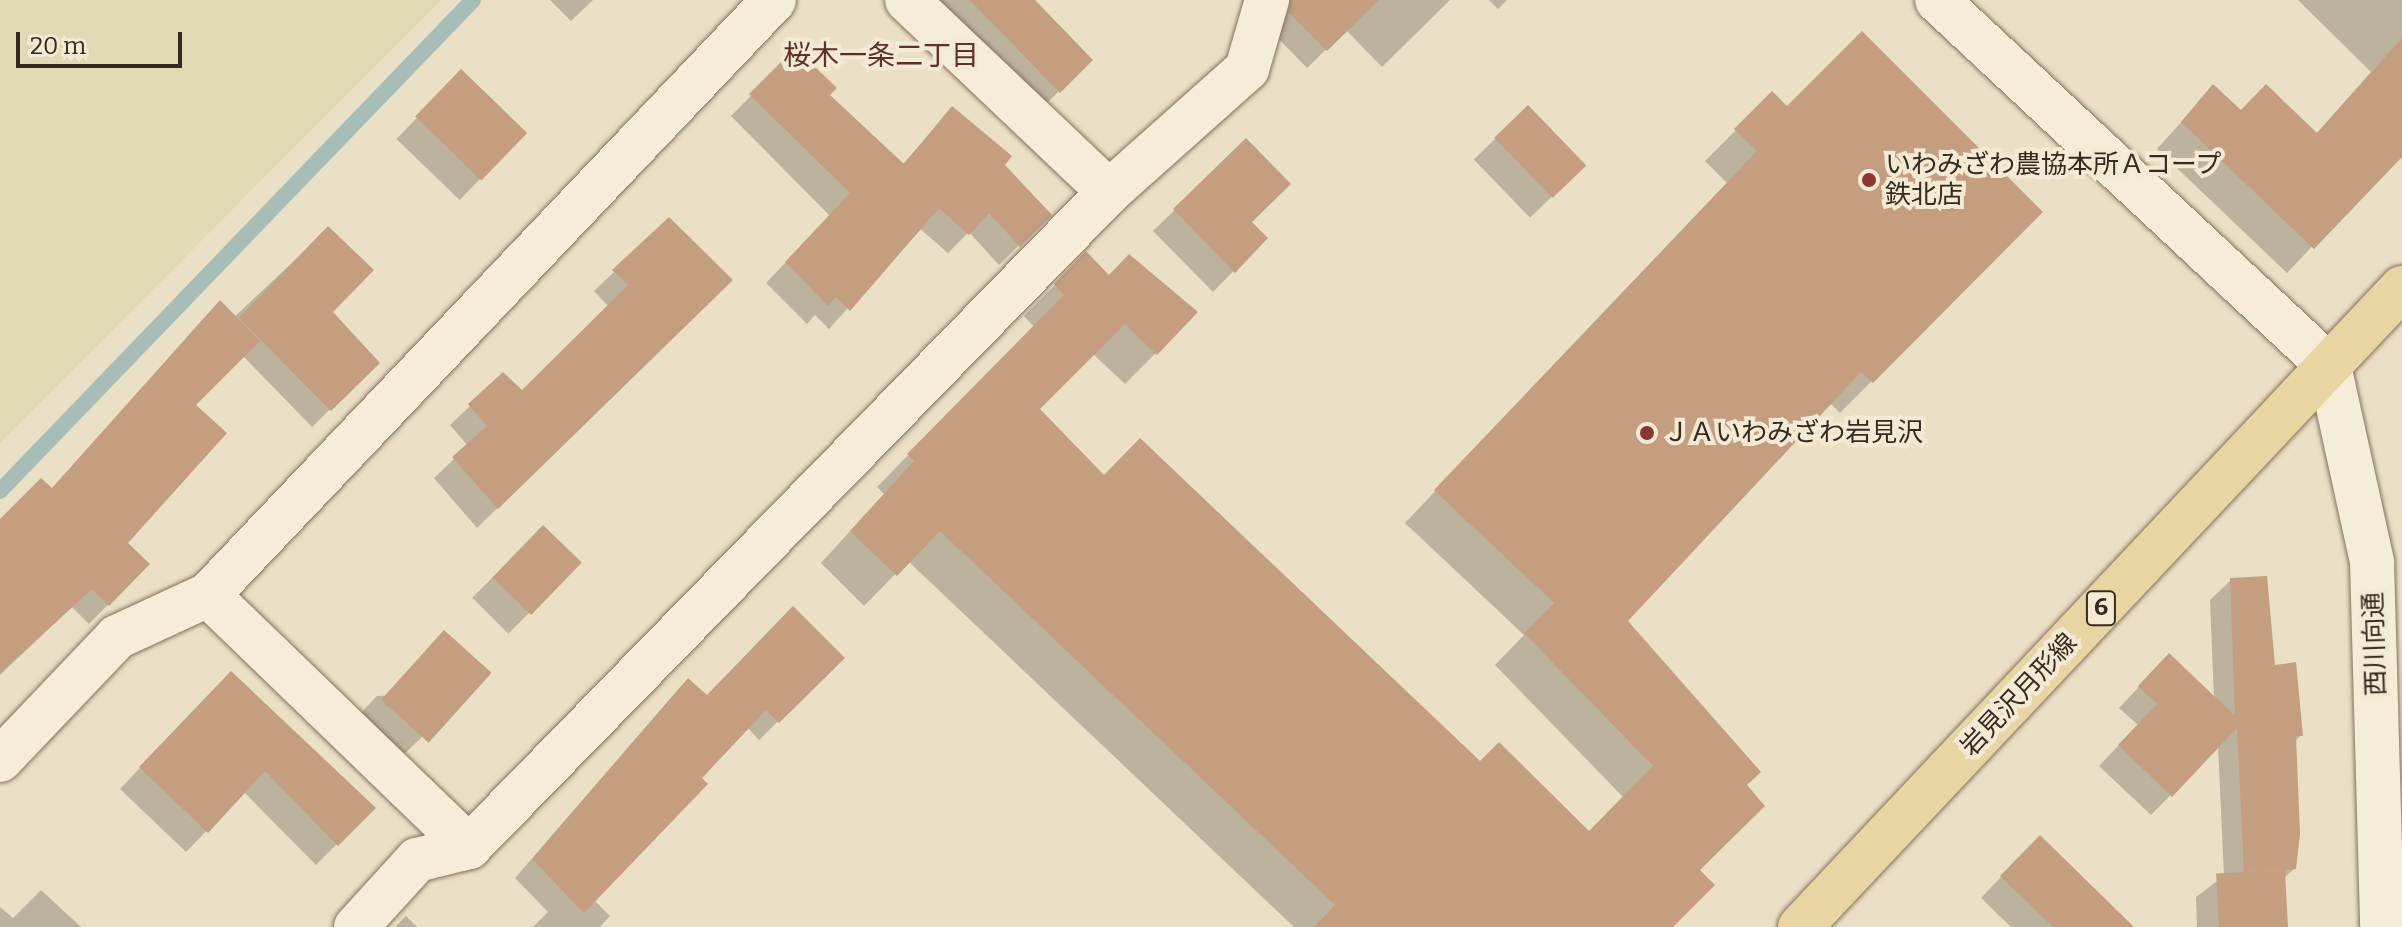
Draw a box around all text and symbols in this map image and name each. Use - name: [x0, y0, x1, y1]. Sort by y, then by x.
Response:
- scale bar: [20, 16, 186, 66]
- text: 20 m: [30, 32, 86, 60]
- district label: 桜木一条二丁目: [783, 39, 979, 73]
- place label: いわみざわ農協本所Ａコープ 鉄北店: [1885, 149, 2223, 210]
- marker: いわみざわ農協本所Ａコープ 鉄北店: [1860, 171, 1878, 189]
- place label: ＪＡいわみざわ岩見沢: [1663, 417, 1923, 449]
- marker: ＪＡいわみざわ岩見沢: [1638, 424, 1656, 442]
- road number: 6: [2085, 588, 2117, 628]
- street label: 西川向通: [2358, 591, 2392, 697]
- street label: 岩見沢月形線: [1954, 627, 2084, 763]

